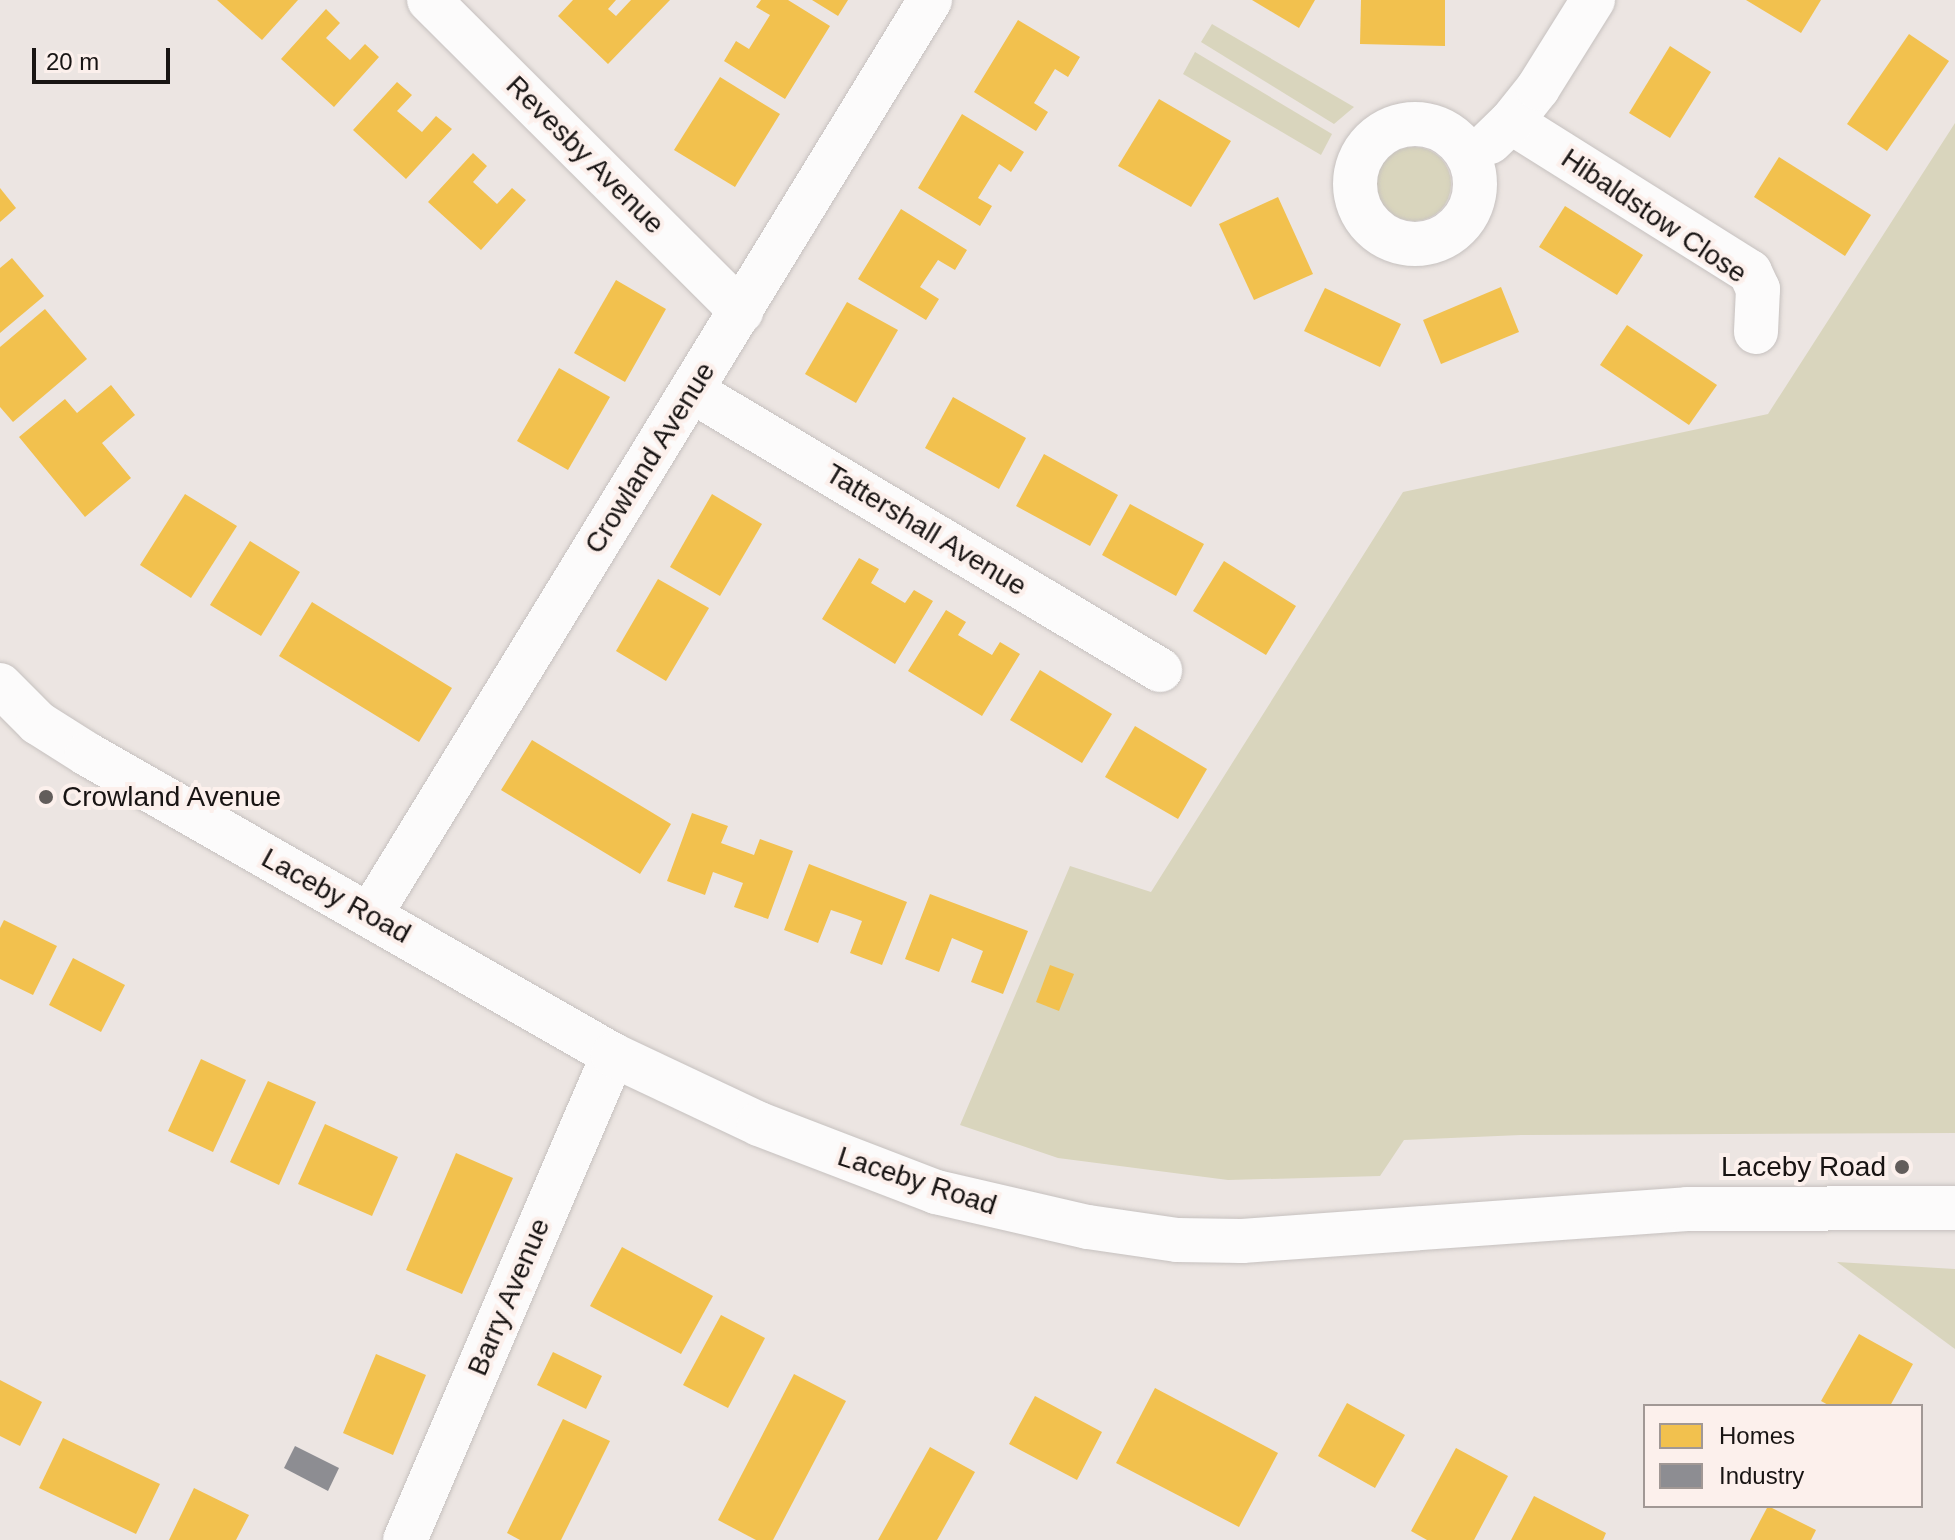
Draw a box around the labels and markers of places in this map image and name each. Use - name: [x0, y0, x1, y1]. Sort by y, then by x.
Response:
- place label: Crowland Avenue: [62, 780, 283, 814]
- marker: Crowland Avenue: [37, 788, 55, 806]
- place label: Laceby Road: [1721, 1150, 1886, 1184]
- marker: Laceby Road: [1893, 1158, 1911, 1176]

